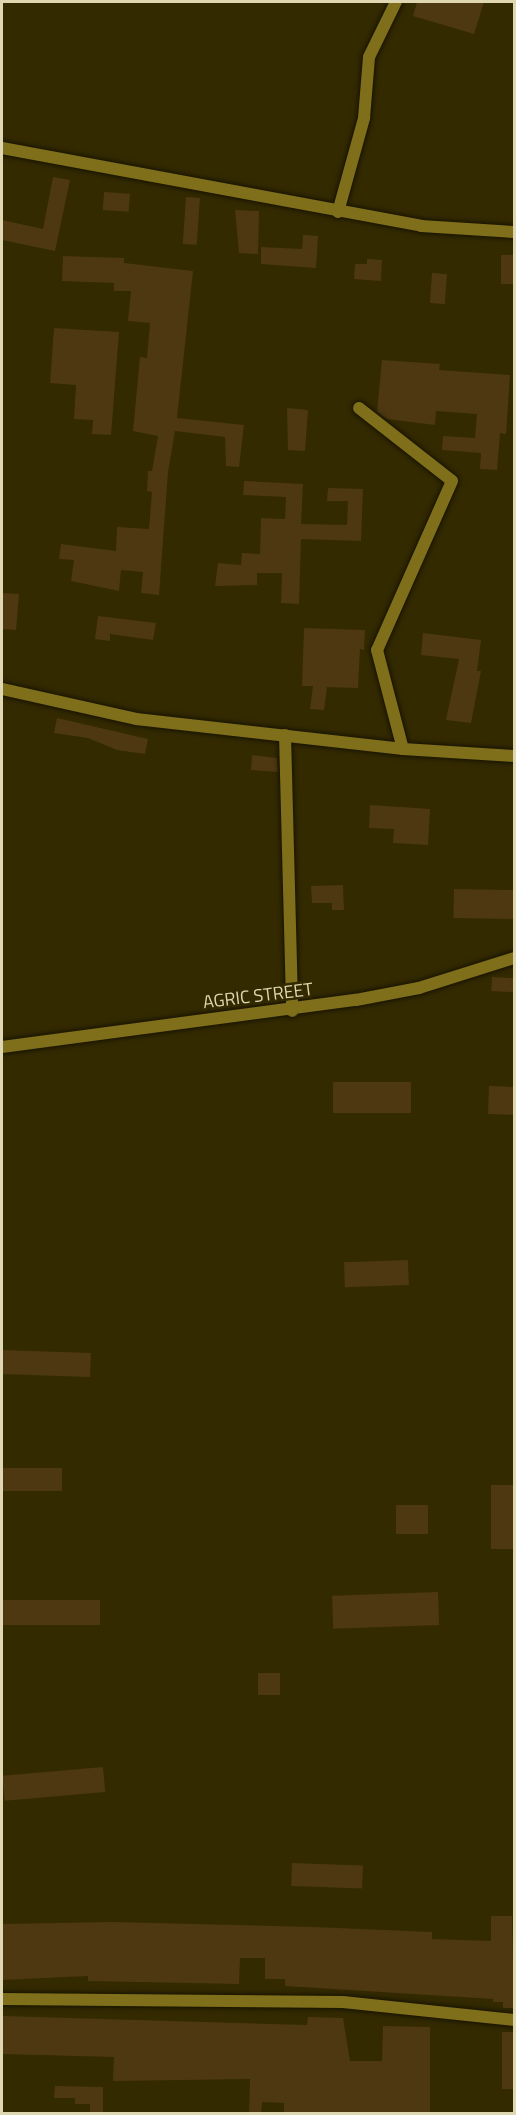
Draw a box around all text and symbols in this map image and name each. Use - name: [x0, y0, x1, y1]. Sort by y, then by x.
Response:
- street label: AGRIC STREET: [202, 979, 314, 1013]

